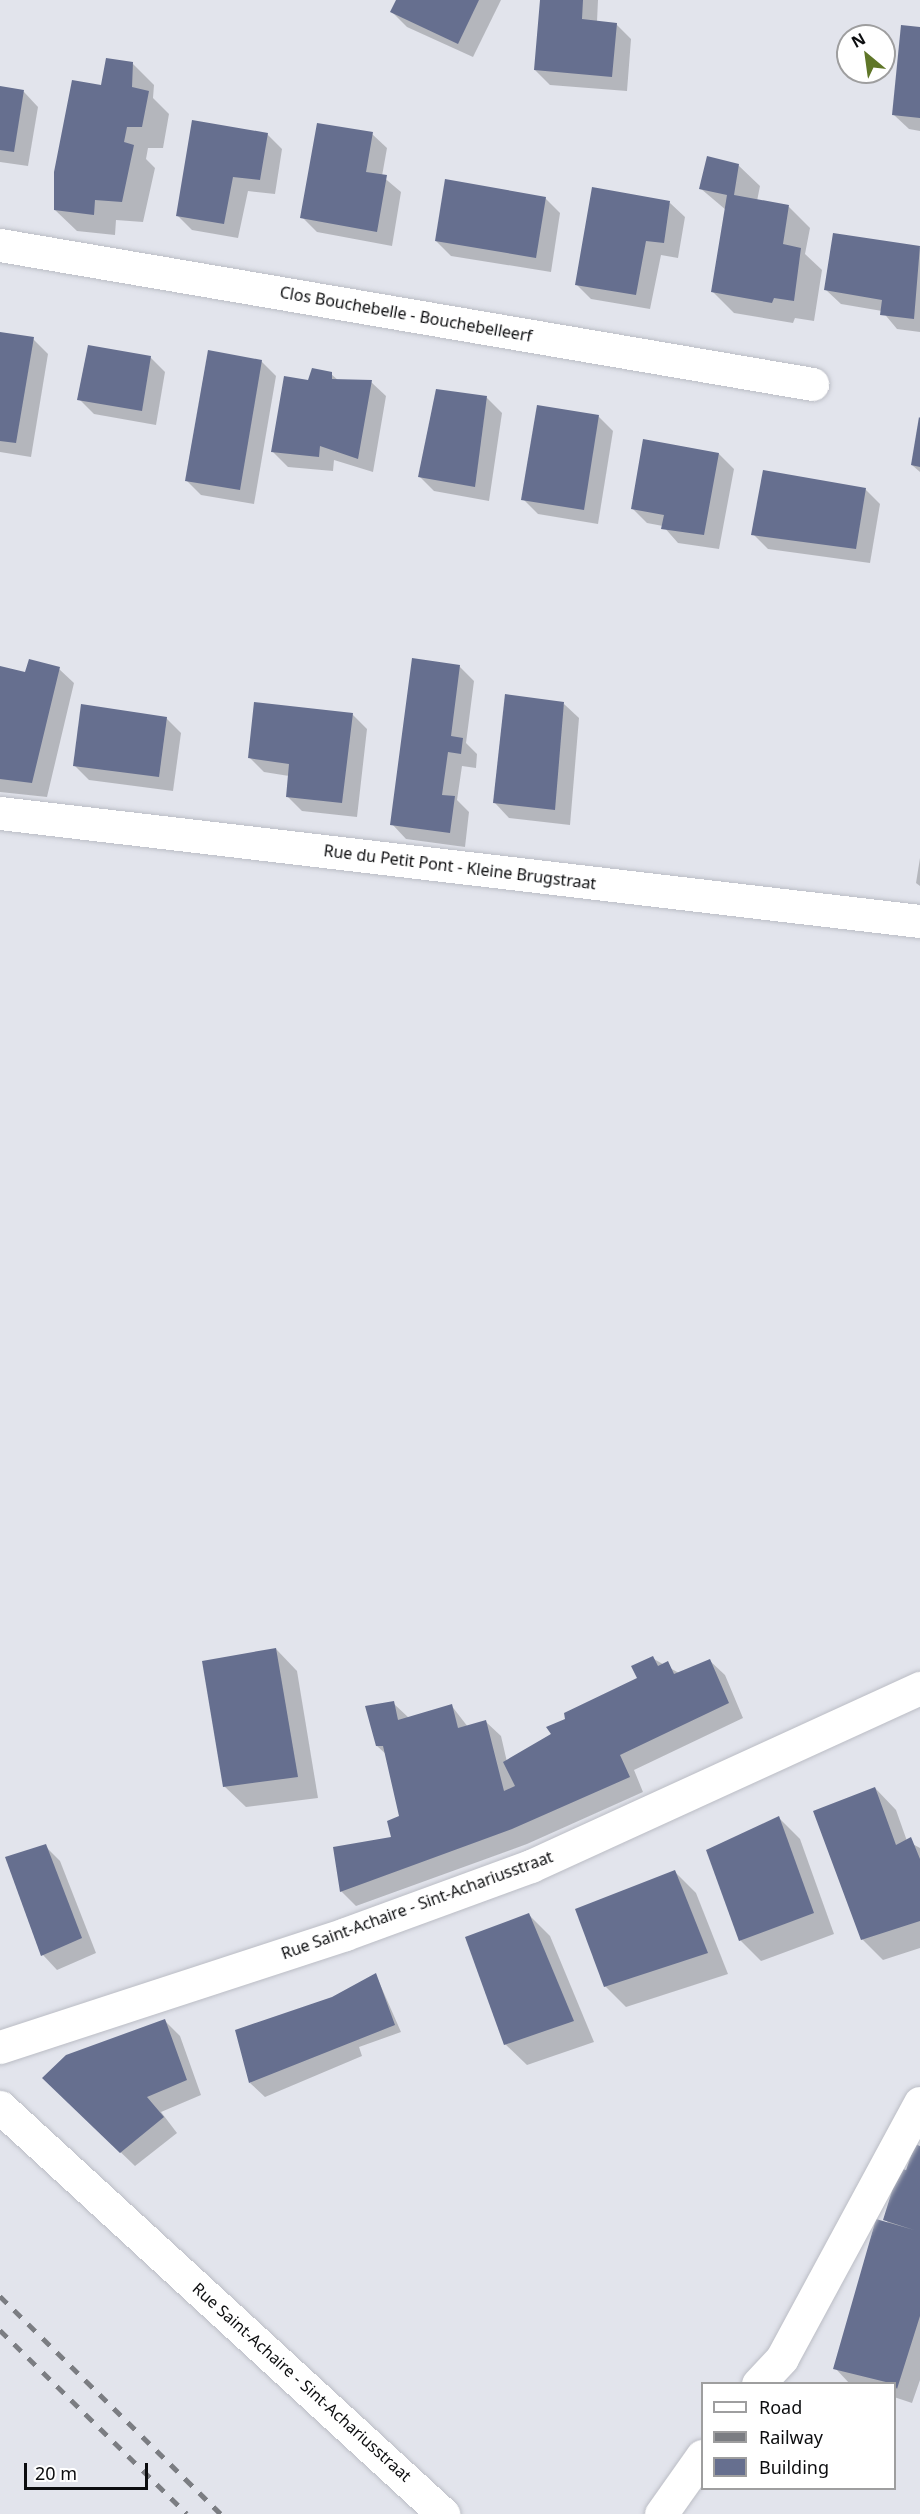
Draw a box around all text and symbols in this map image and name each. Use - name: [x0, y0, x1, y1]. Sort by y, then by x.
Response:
- north arrow: [836, 24, 896, 84]
- text: N: [847, 27, 869, 53]
- street label: Clos Bouchebelle - Bouchebelleerf: [278, 282, 534, 346]
- street label: Rue du Petit Pont - Kleine Brugstraat: [323, 841, 597, 893]
- street label: Rue Saint-Achaire - Sint-Achariusstraat: [279, 1847, 555, 1963]
- street label: Rue Saint-Achaire - Sint-Achariusstraat: [189, 2279, 415, 2485]
- legend: [701, 2382, 896, 2490]
- text: Road: [759, 2395, 802, 2419]
- text: Railway: [759, 2425, 823, 2449]
- scale bar: [27, 2451, 152, 2489]
- text: Building: [759, 2455, 829, 2479]
- text: 20 m: [35, 2461, 77, 2485]

